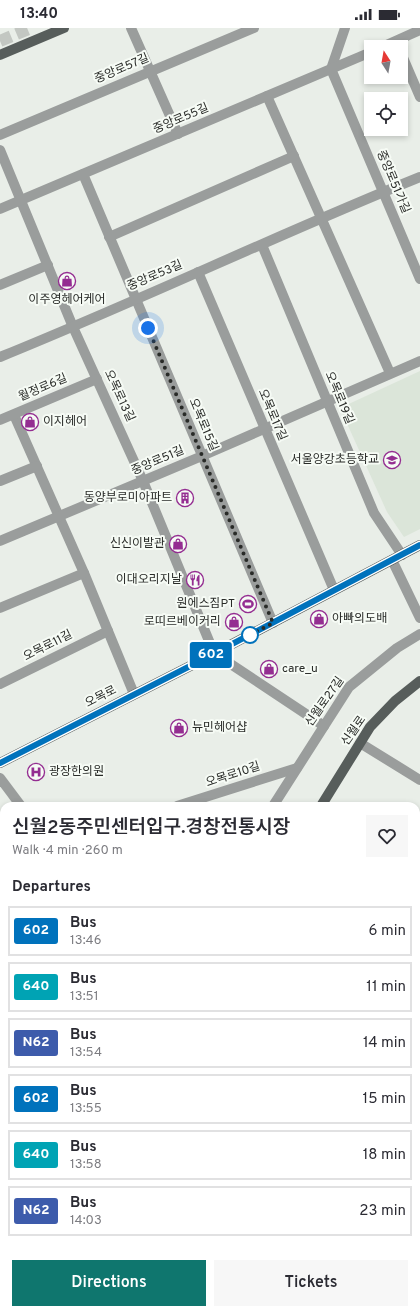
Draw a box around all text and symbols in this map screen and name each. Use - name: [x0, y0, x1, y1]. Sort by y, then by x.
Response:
- text: 13:40: [20, 5, 58, 24]
- north arrow: [364, 40, 408, 84]
- map controls: [364, 40, 408, 136]
- street label: 중앙로57길: [92, 50, 152, 88]
- button: locate: [364, 92, 408, 136]
- street label: 중앙로55길: [151, 100, 211, 138]
- street label: 중앙로51가길: [373, 148, 413, 216]
- street label: 중앙로53길: [125, 257, 185, 295]
- shop icon: 이주영헤어케어: [57, 271, 77, 291]
- place label: 이주영헤어케어: [28, 292, 106, 308]
- your location: [138, 318, 158, 338]
- street label: 오목로13길: [100, 367, 138, 425]
- street label: 오목로19길: [321, 369, 357, 427]
- street label: 월정로6길: [16, 371, 70, 405]
- street label: 오목로17길: [254, 387, 290, 443]
- street label: 오목로15길: [185, 396, 221, 454]
- shop icon: 이지헤어: [20, 412, 40, 432]
- place label: 이지헤어: [43, 414, 87, 430]
- street label: 중앙로51길: [129, 443, 187, 479]
- school or university icon: 서울양강초등학교: [382, 450, 402, 470]
- place label: 서울양강초등학교: [291, 452, 379, 468]
- building icon: 동양부로미아파트: [175, 488, 195, 508]
- place label: 동양부로미아파트: [84, 490, 172, 506]
- shop icon: 신신이발관: [168, 534, 188, 554]
- place label: 신신이발관: [110, 536, 165, 552]
- restaurant icon: 이대오리지날: [185, 570, 205, 590]
- place label: 이대오리지날: [116, 572, 182, 588]
- sports icon: 원에스짐PT: [238, 594, 258, 614]
- place label: 원에스짐PT: [176, 596, 235, 612]
- shop icon: 아빠의도배: [309, 609, 329, 629]
- place label: 아빠의도배: [332, 611, 387, 627]
- shop icon: 로띠르베이커리: [224, 612, 244, 632]
- place label: 로띠르베이커리: [144, 614, 221, 630]
- unlabelled marker: [241, 626, 259, 644]
- street label: 오목로11길: [21, 627, 75, 665]
- line badge: 602: [188, 642, 234, 668]
- text: 602: [198, 646, 224, 663]
- shop icon: care_u: [259, 659, 279, 679]
- place label: care_u: [282, 661, 318, 677]
- street label: 신월로27길: [302, 674, 348, 730]
- street label: 오목로: [83, 682, 119, 712]
- street label: 신월로: [338, 713, 370, 749]
- shop icon: 뉴민헤어샵: [169, 718, 189, 738]
- place label: 뉴민헤어샵: [192, 720, 247, 736]
- street label: 오목로10길: [204, 759, 262, 791]
- hospital icon: 광장한의원: [26, 762, 46, 782]
- place label: 광장한의원: [49, 764, 104, 780]
- button: heart: [366, 815, 408, 857]
- text: 신월2동주민센터입구.경창전통시장: [12, 816, 290, 840]
- text: Walk · 4 min · 260 m: [12, 843, 123, 859]
- text: Departures: [12, 878, 91, 897]
- text: Bus: [70, 914, 97, 933]
- text: 602: [23, 922, 49, 939]
- text: 6 min: [369, 922, 406, 941]
- text: 13:46: [70, 933, 101, 949]
- text: Bus: [70, 970, 97, 989]
- text: 640: [23, 978, 49, 995]
- text: 11 min: [366, 978, 406, 997]
- text: 13:51: [70, 989, 99, 1005]
- text: Bus: [70, 1026, 97, 1045]
- text: N62: [22, 1034, 50, 1051]
- text: 14 min: [363, 1034, 406, 1053]
- text: 13:54: [70, 1045, 102, 1061]
- text: Bus: [70, 1082, 97, 1101]
- text: 602: [23, 1090, 49, 1107]
- text: 15 min: [363, 1090, 406, 1109]
- text: 13:55: [70, 1101, 102, 1117]
- text: Bus: [70, 1138, 97, 1157]
- text: 640: [23, 1146, 49, 1163]
- text: 18 min: [363, 1146, 406, 1165]
- text: 13:58: [70, 1157, 102, 1173]
- text: Bus: [70, 1194, 97, 1213]
- text: N62: [22, 1202, 50, 1219]
- text: 23 min: [359, 1202, 406, 1221]
- text: 14:03: [70, 1213, 102, 1229]
- button: Directions: [12, 1260, 206, 1306]
- button: Tickets: [214, 1260, 408, 1306]

